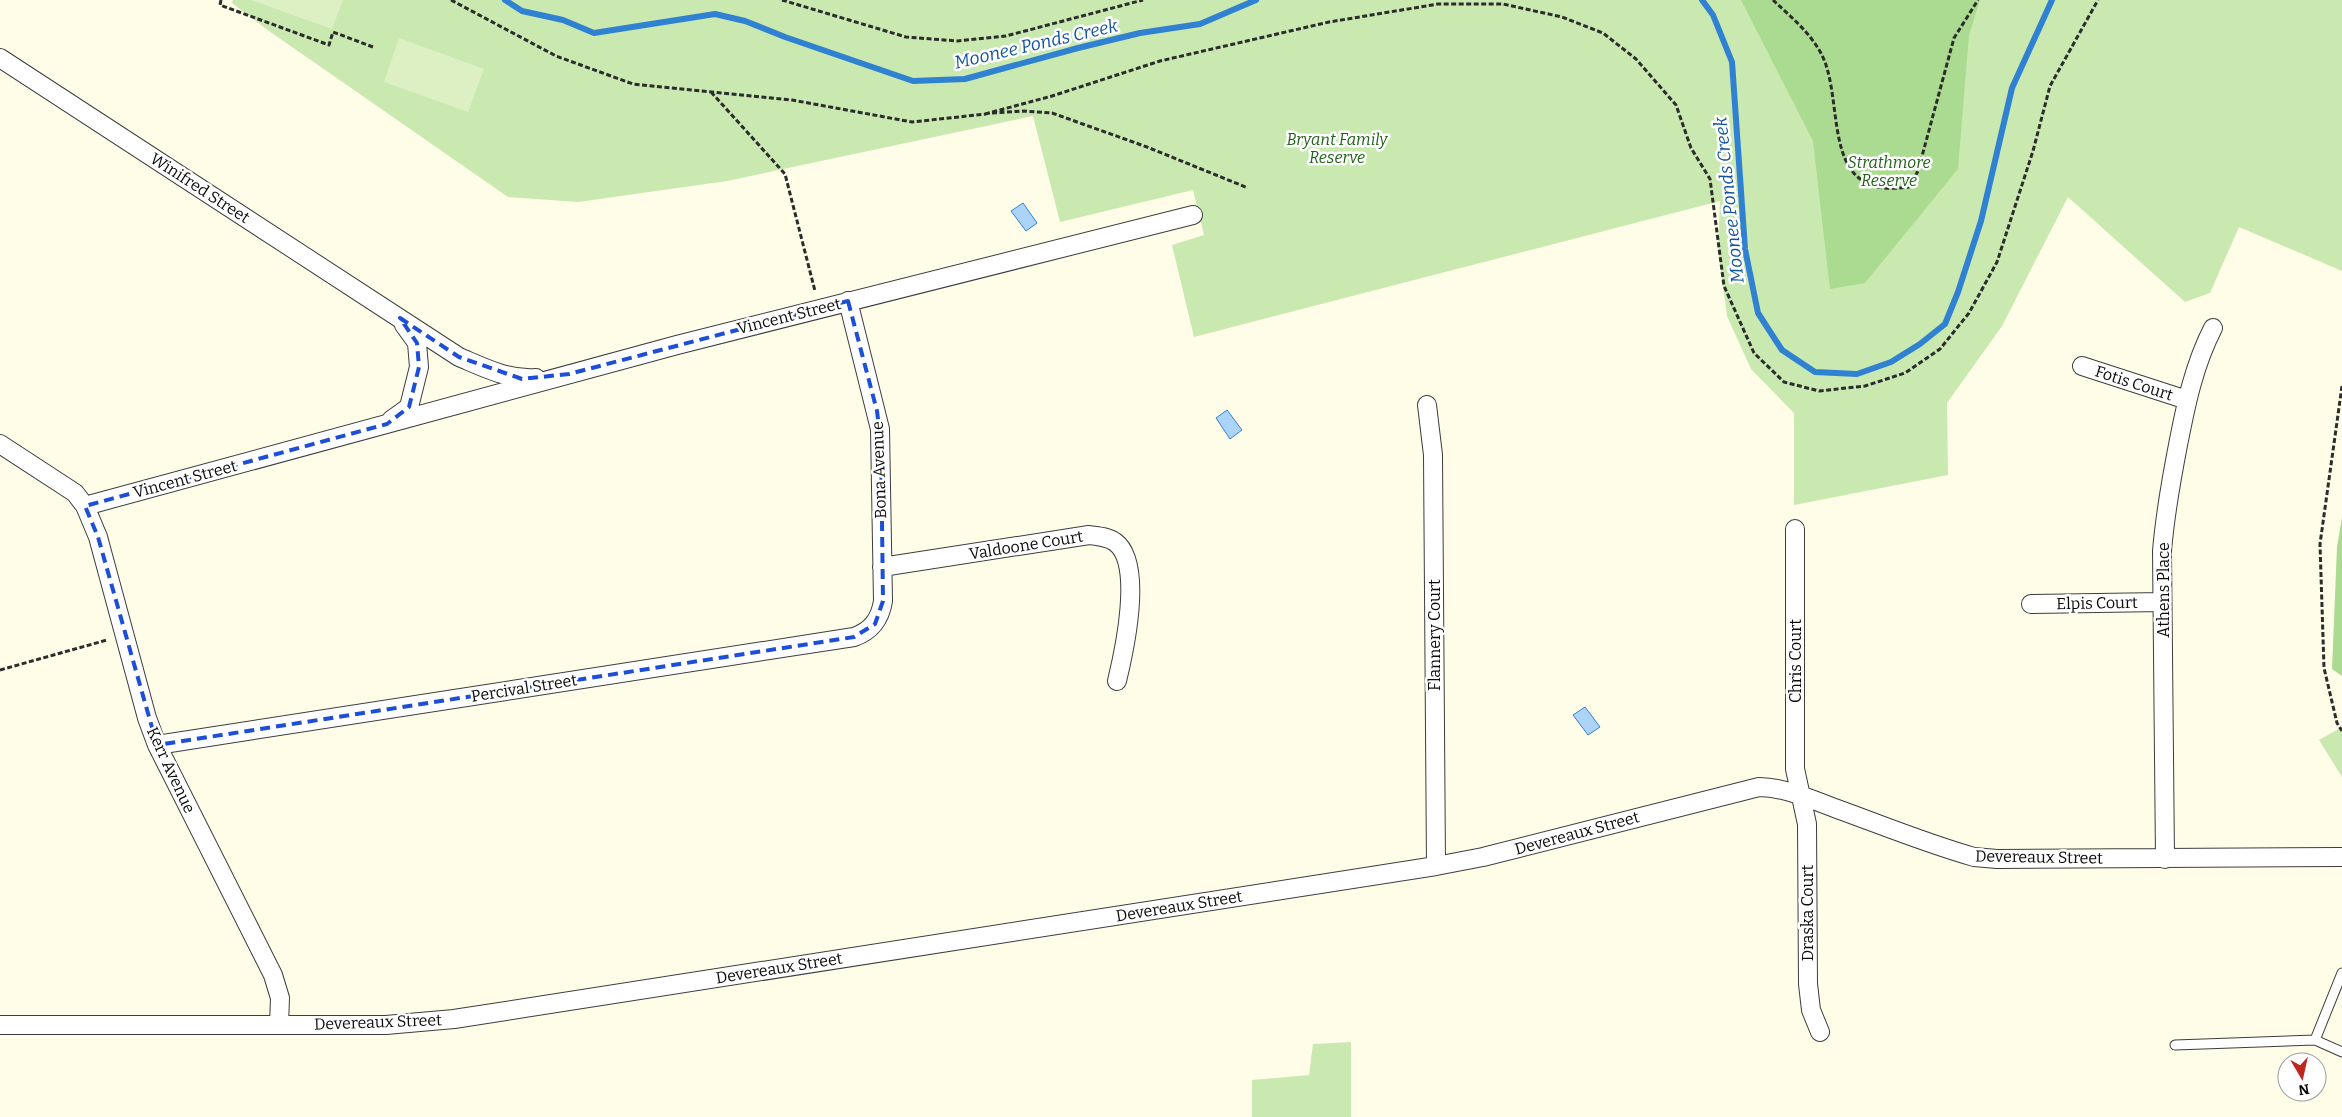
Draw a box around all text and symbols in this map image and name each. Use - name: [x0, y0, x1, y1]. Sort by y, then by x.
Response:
- water label: Moonee Ponds Creek: [952, 14, 1120, 74]
- water label: Moonee Ponds Creek: [1709, 116, 1749, 284]
- park label: Bryant Family Reserve: [1287, 130, 1388, 167]
- street label: Winifred Street: [147, 149, 253, 227]
- park label: Strathmore Reserve: [1847, 153, 1931, 190]
- street label: Vincent Street: [735, 294, 843, 338]
- street label: Fotis Court: [2093, 361, 2176, 405]
- street label: Bona Avenue: [868, 421, 890, 519]
- street label: Vincent Street: [131, 456, 239, 502]
- street label: Valdoone Court: [968, 527, 1084, 563]
- street label: Athens Place: [2154, 542, 2173, 638]
- street label: Flannery Court: [1425, 579, 1444, 691]
- street label: Elpis Court: [2056, 593, 2138, 613]
- street label: Chris Court: [1786, 619, 1805, 703]
- street label: Percival Street: [470, 670, 579, 706]
- street label: Kerr Avenue: [143, 724, 199, 816]
- street label: Devereaux Street: [1513, 807, 1641, 859]
- street label: Devereaux Street: [1975, 846, 2103, 868]
- street label: Draska Court: [1798, 864, 1817, 961]
- street label: Devereaux Street: [1114, 887, 1244, 925]
- street label: Devereaux Street: [714, 949, 844, 987]
- street label: Devereaux Street: [314, 1010, 442, 1034]
- north arrow: [2277, 1052, 2327, 1102]
- text: N: [2297, 1080, 2311, 1099]

